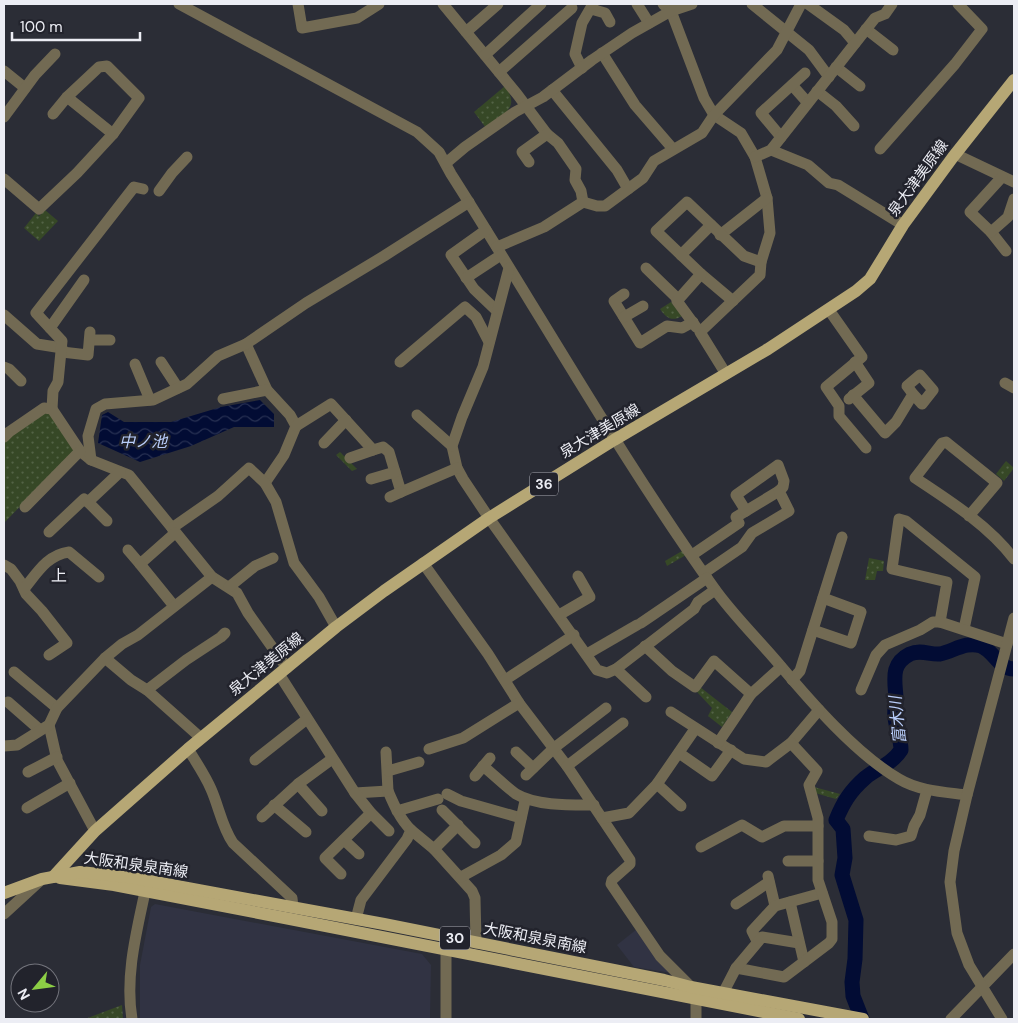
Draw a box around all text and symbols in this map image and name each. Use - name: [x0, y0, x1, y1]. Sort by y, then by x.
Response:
- scale bar: [12, 10, 140, 42]
- text: 100 m: [20, 17, 63, 37]
- street label: 泉大津美原線: [883, 136, 953, 220]
- street label: 泉大津美原線: [556, 399, 644, 463]
- water label: 中ノ池: [119, 431, 169, 452]
- road number: 36: [530, 472, 558, 496]
- district label: 上: [51, 565, 67, 586]
- street label: 泉大津美原線: [225, 628, 307, 700]
- water label: 富木川: [884, 693, 910, 745]
- street label: 大阪和泉泉南線: [83, 848, 189, 882]
- street label: 大阪和泉泉南線: [482, 918, 588, 958]
- road number: 30: [440, 926, 470, 950]
- north arrow: [10, 963, 60, 1013]
- text: N: [13, 985, 34, 1003]

